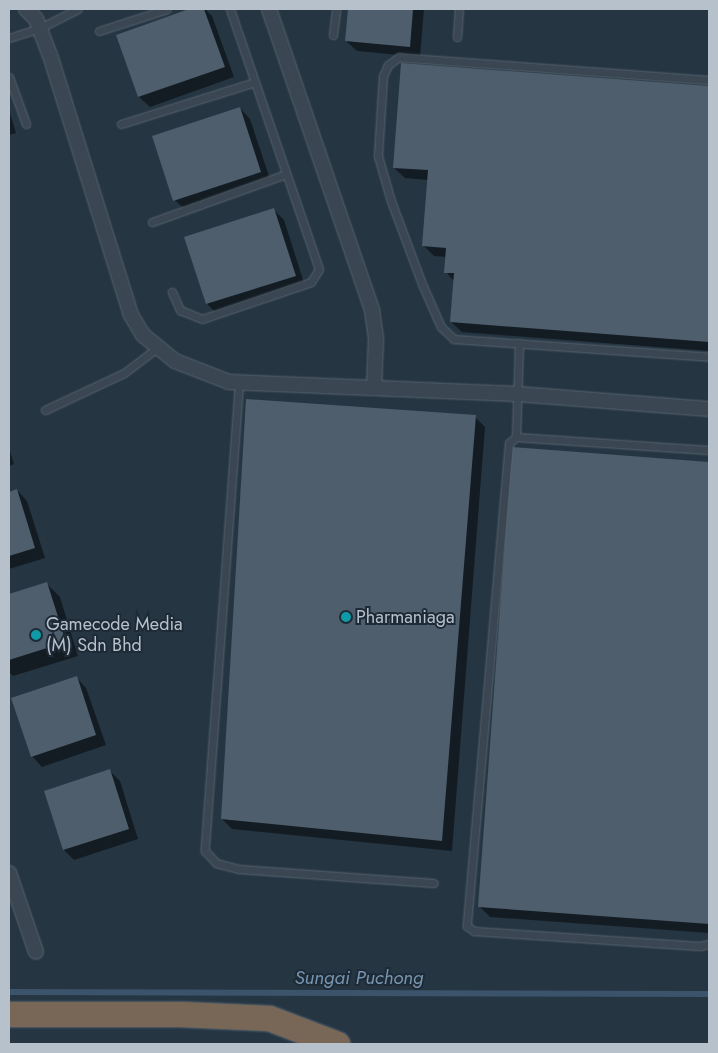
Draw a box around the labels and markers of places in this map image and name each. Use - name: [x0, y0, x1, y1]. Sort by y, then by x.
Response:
- place label: Pharmaniaga: [356, 606, 455, 628]
- marker: Pharmaniaga: [340, 611, 352, 623]
- place label: Gamecode Media (M) Sdn Bhd: [46, 614, 183, 656]
- marker: Gamecode Media (M) Sdn Bhd: [30, 629, 42, 641]

